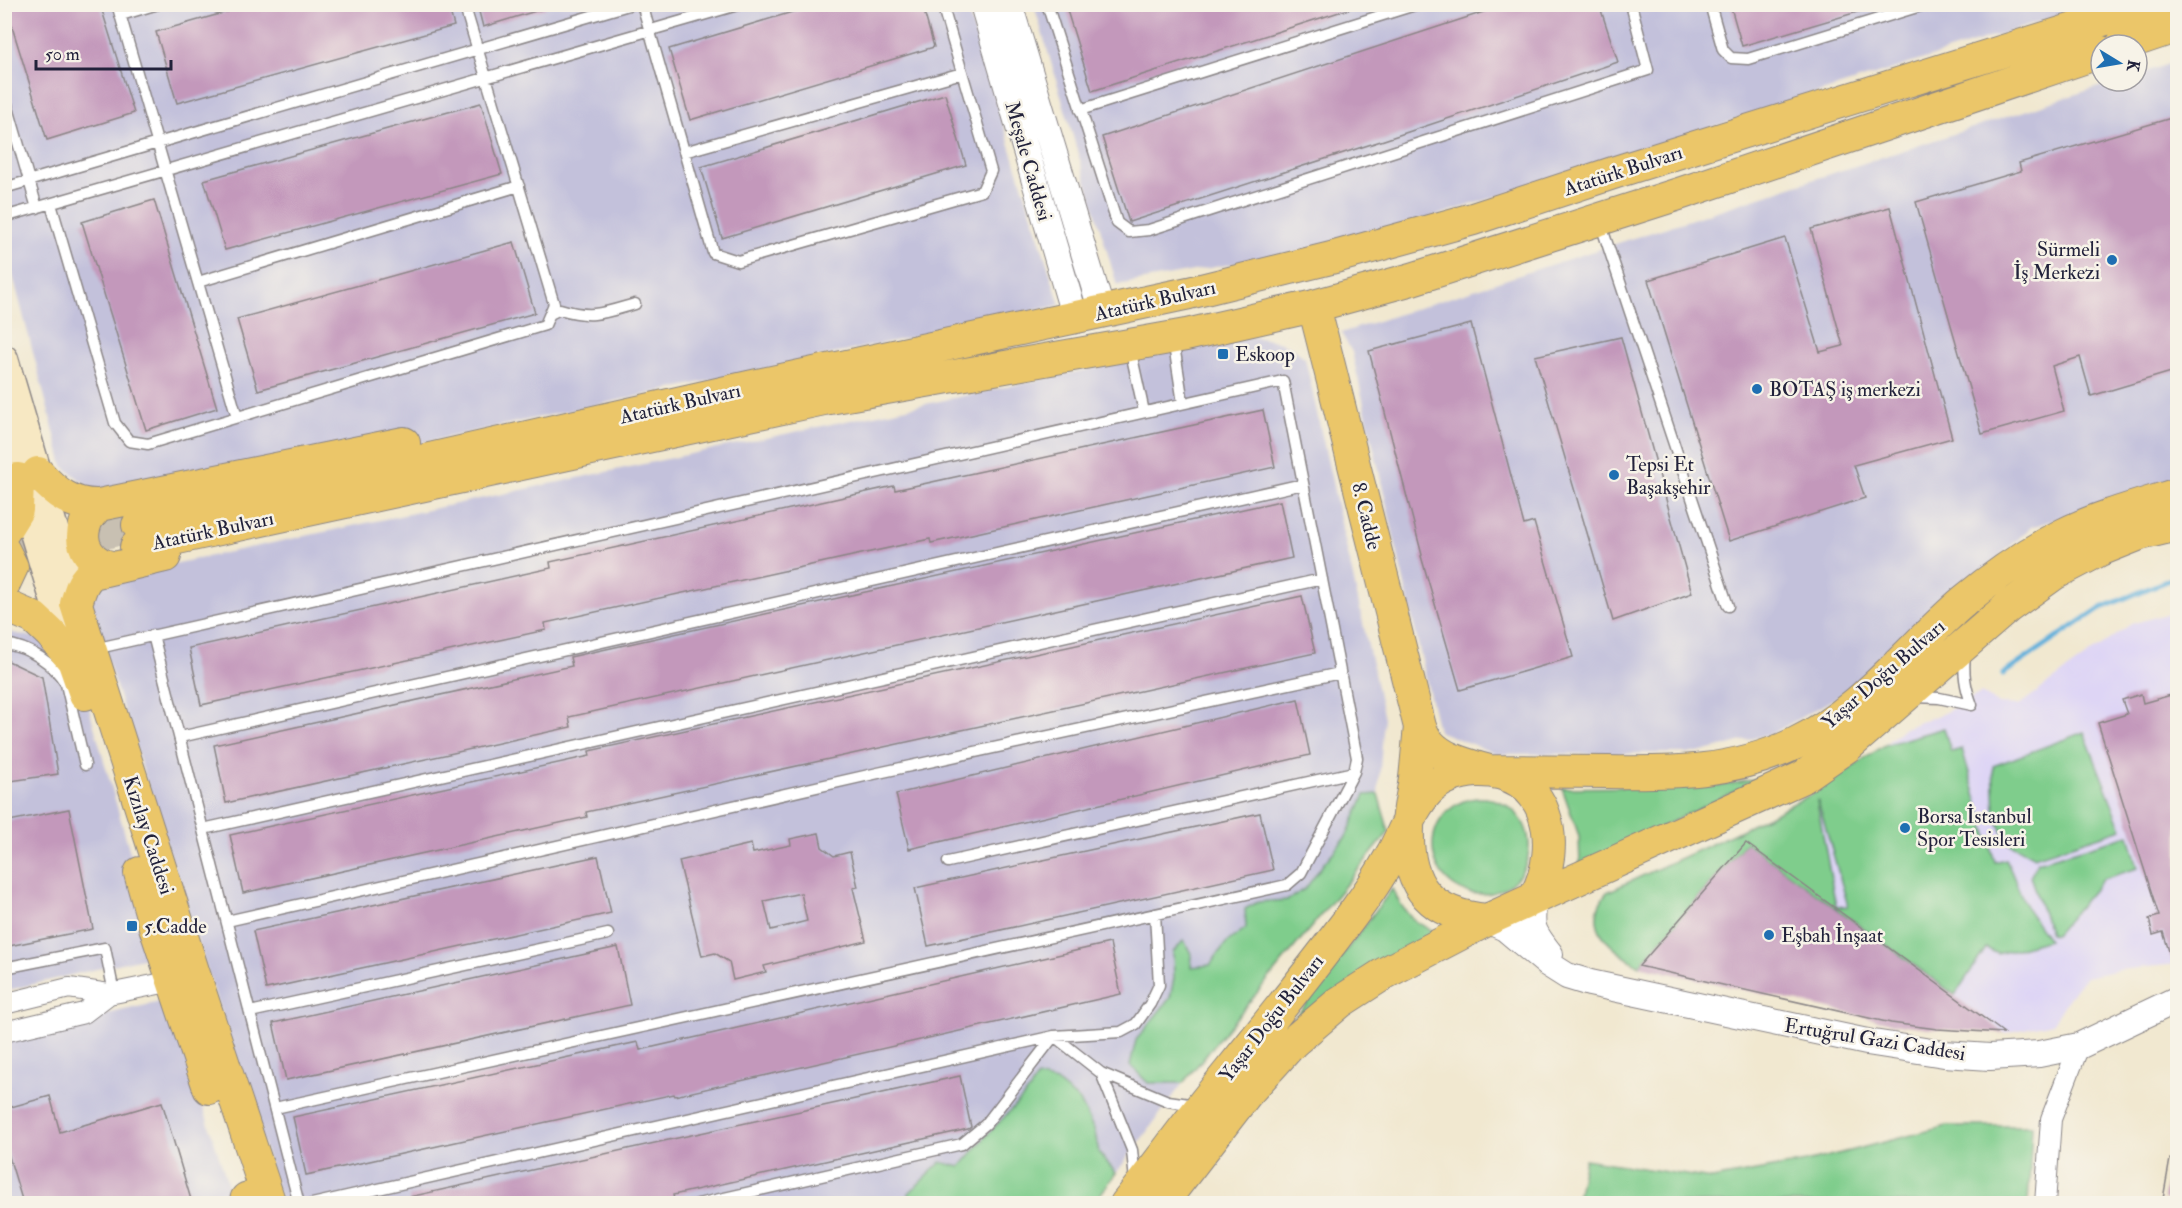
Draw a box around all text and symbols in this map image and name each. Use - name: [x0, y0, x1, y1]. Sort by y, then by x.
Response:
- scale bar: [36, 33, 171, 71]
- north arrow: [2089, 33, 2149, 93]
- text: 50 m: [45, 43, 80, 66]
- text: K: [2122, 58, 2144, 74]
- street label: Meşale Caddesi: [1000, 99, 1057, 224]
- street label: Atatürk Bulvarı: [1560, 140, 1686, 202]
- place label: Sürmeli İş Merkezi: [2013, 237, 2100, 285]
- marker: Sürmeli İş Merkezi: [2105, 253, 2119, 267]
- street label: Atatürk Bulvarı: [1091, 274, 1218, 327]
- place label: Eskoop: [1235, 342, 1295, 368]
- marker: Eskoop: [1216, 347, 1230, 361]
- street label: Atatürk Bulvarı: [616, 377, 743, 430]
- place label: BOTAŞ iş merkezi: [1769, 377, 1921, 402]
- marker: BOTAŞ iş merkezi: [1750, 382, 1764, 396]
- place label: Tepsi Et Başakşehir: [1626, 452, 1711, 500]
- marker: Tepsi Et Başakşehir: [1607, 468, 1621, 482]
- street label: 8. Cadde: [1346, 480, 1387, 552]
- street label: Atatürk Bulvarı: [149, 505, 276, 556]
- street label: Yaşar Doğu Bulvarı: [1817, 614, 1950, 735]
- street label: Kızılay Caddesi: [118, 773, 179, 898]
- place label: Borsa İstanbul Spor Tesisleri: [1917, 804, 2032, 853]
- marker: Borsa İstanbul Spor Tesisleri: [1898, 821, 1912, 835]
- place label: 5.Cadde: [144, 914, 207, 939]
- marker: 5.Cadde: [125, 919, 139, 933]
- place label: Eşbah İnşaat: [1781, 923, 1884, 948]
- marker: Eşbah İnşaat: [1762, 928, 1776, 942]
- street label: Yaşar Doğu Bulvarı: [1214, 949, 1329, 1087]
- street label: Ertuğrul Gazi Caddesi: [1783, 1013, 1967, 1066]

